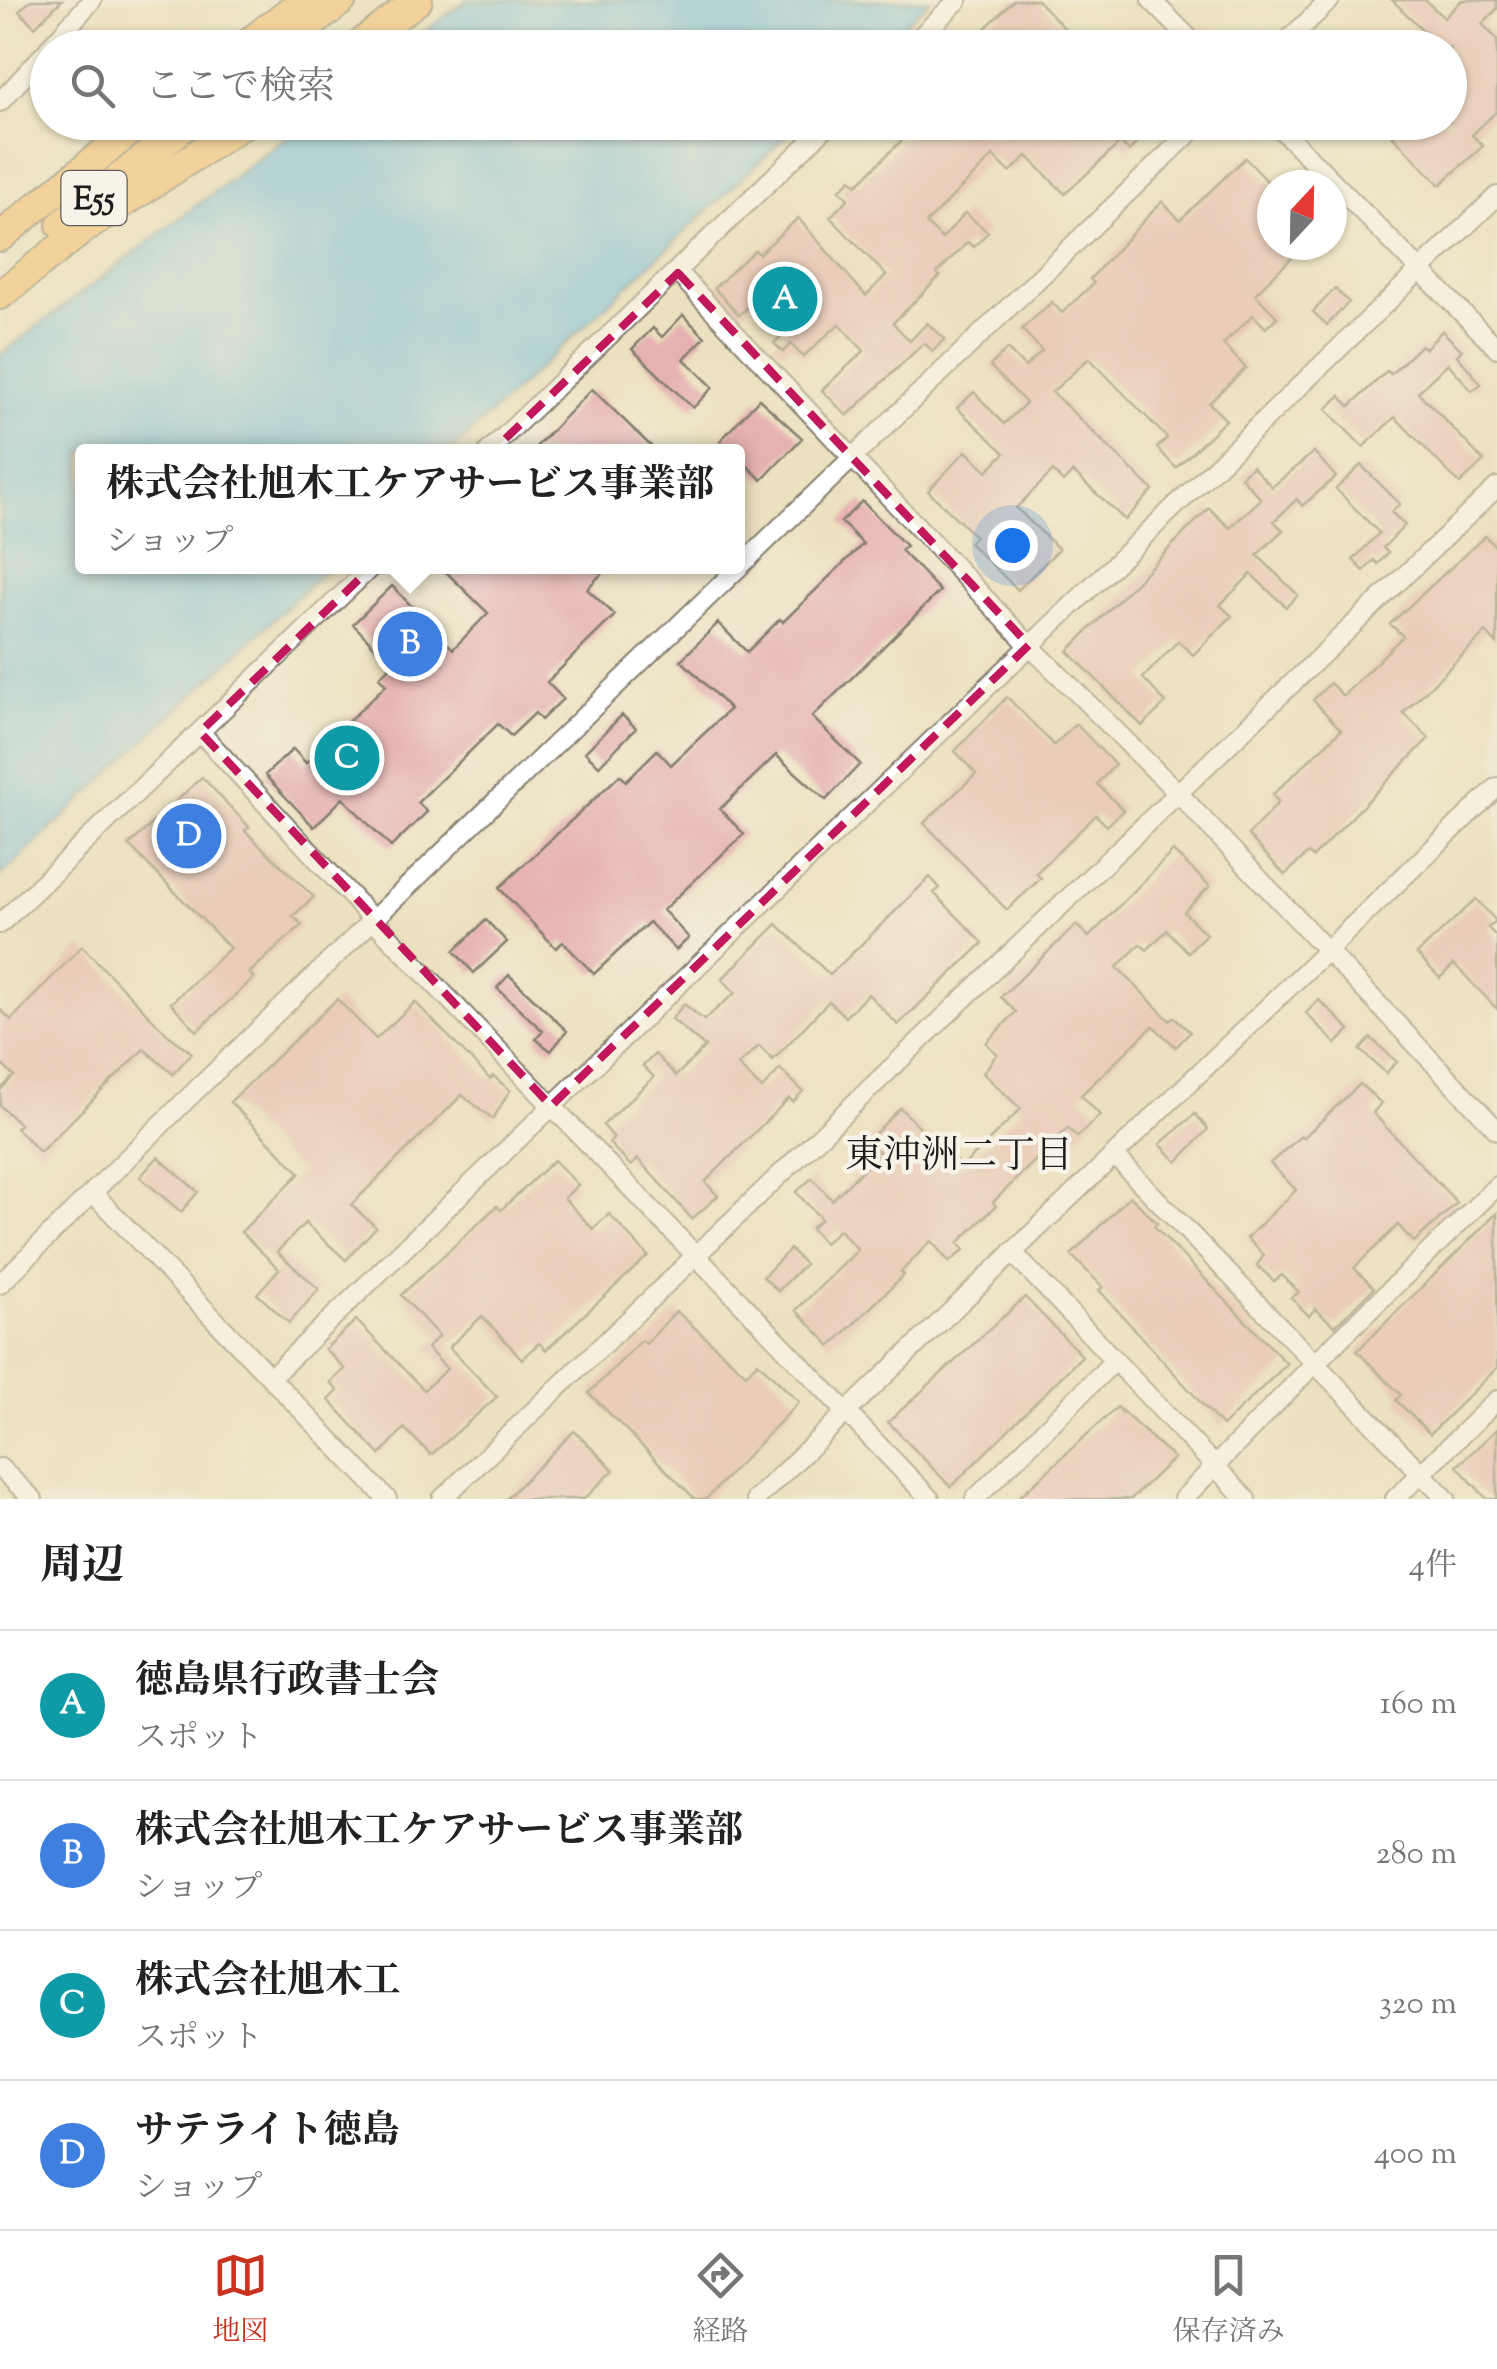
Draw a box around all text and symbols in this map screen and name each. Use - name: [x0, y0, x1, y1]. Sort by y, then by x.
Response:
- search box: [30, 30, 1467, 140]
- icon: search: [65, 58, 120, 113]
- text: ここで検索: [145, 62, 335, 116]
- north arrow: [1257, 170, 1347, 260]
- road number: E55: [62, 171, 126, 225]
- pin: A: [752, 262, 818, 336]
- popup: [75, 444, 745, 574]
- text: 株式会社旭木工ケアサービス事業部: [106, 460, 714, 514]
- text: ショップ: [106, 520, 233, 566]
- your location: [987, 520, 1038, 571]
- pin: B: [378, 606, 442, 682]
- pin: C: [314, 720, 380, 796]
- pin: D: [156, 798, 222, 874]
- district label: 東沖洲二丁目: [845, 1131, 1073, 1185]
- text: 周辺: [40, 1538, 124, 1598]
- text: 4件: [1409, 1544, 1457, 1590]
- text: 徳島県行政書士会: [135, 1656, 439, 1710]
- text: A: [60, 1682, 85, 1728]
- text: 160 m: [1380, 1682, 1457, 1728]
- text: スポット: [135, 1716, 263, 1762]
- text: 株式会社旭木工ケアサービス事業部: [135, 1806, 743, 1860]
- text: B: [62, 1832, 83, 1878]
- text: 280 m: [1376, 1832, 1457, 1878]
- text: ショップ: [135, 1866, 262, 1912]
- text: 株式会社旭木工: [135, 1956, 401, 2010]
- text: C: [60, 1982, 85, 2028]
- text: 320 m: [1379, 1982, 1457, 2028]
- text: スポット: [135, 2016, 263, 2062]
- text: サテライト徳島: [135, 2106, 400, 2160]
- text: D: [60, 2132, 85, 2178]
- text: 400 m: [1374, 2132, 1457, 2178]
- text: ショップ: [135, 2166, 262, 2212]
- tab: 地図: [212, 2248, 268, 2353]
- tab: 経路: [692, 2248, 749, 2353]
- tab: 保存済み: [1173, 2248, 1285, 2353]

